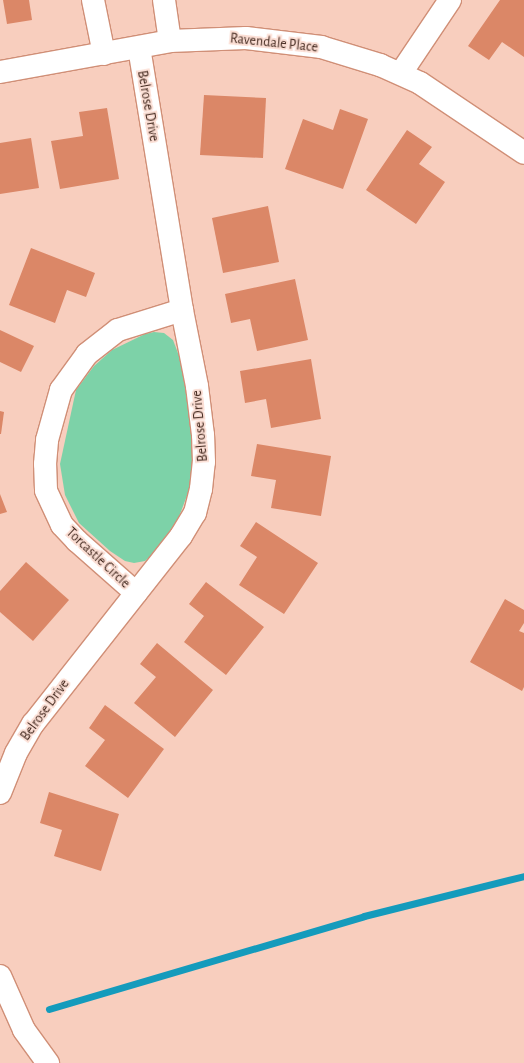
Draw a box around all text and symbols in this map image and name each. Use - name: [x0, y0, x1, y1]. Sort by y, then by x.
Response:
- street label: Ravendale Place: [229, 30, 319, 56]
- street label: Belrose Drive: [133, 69, 163, 143]
- street label: Belrose Drive: [189, 390, 211, 462]
- street label: Torcastle Circle: [63, 524, 133, 592]
- street label: Belrose Drive: [17, 676, 73, 744]

